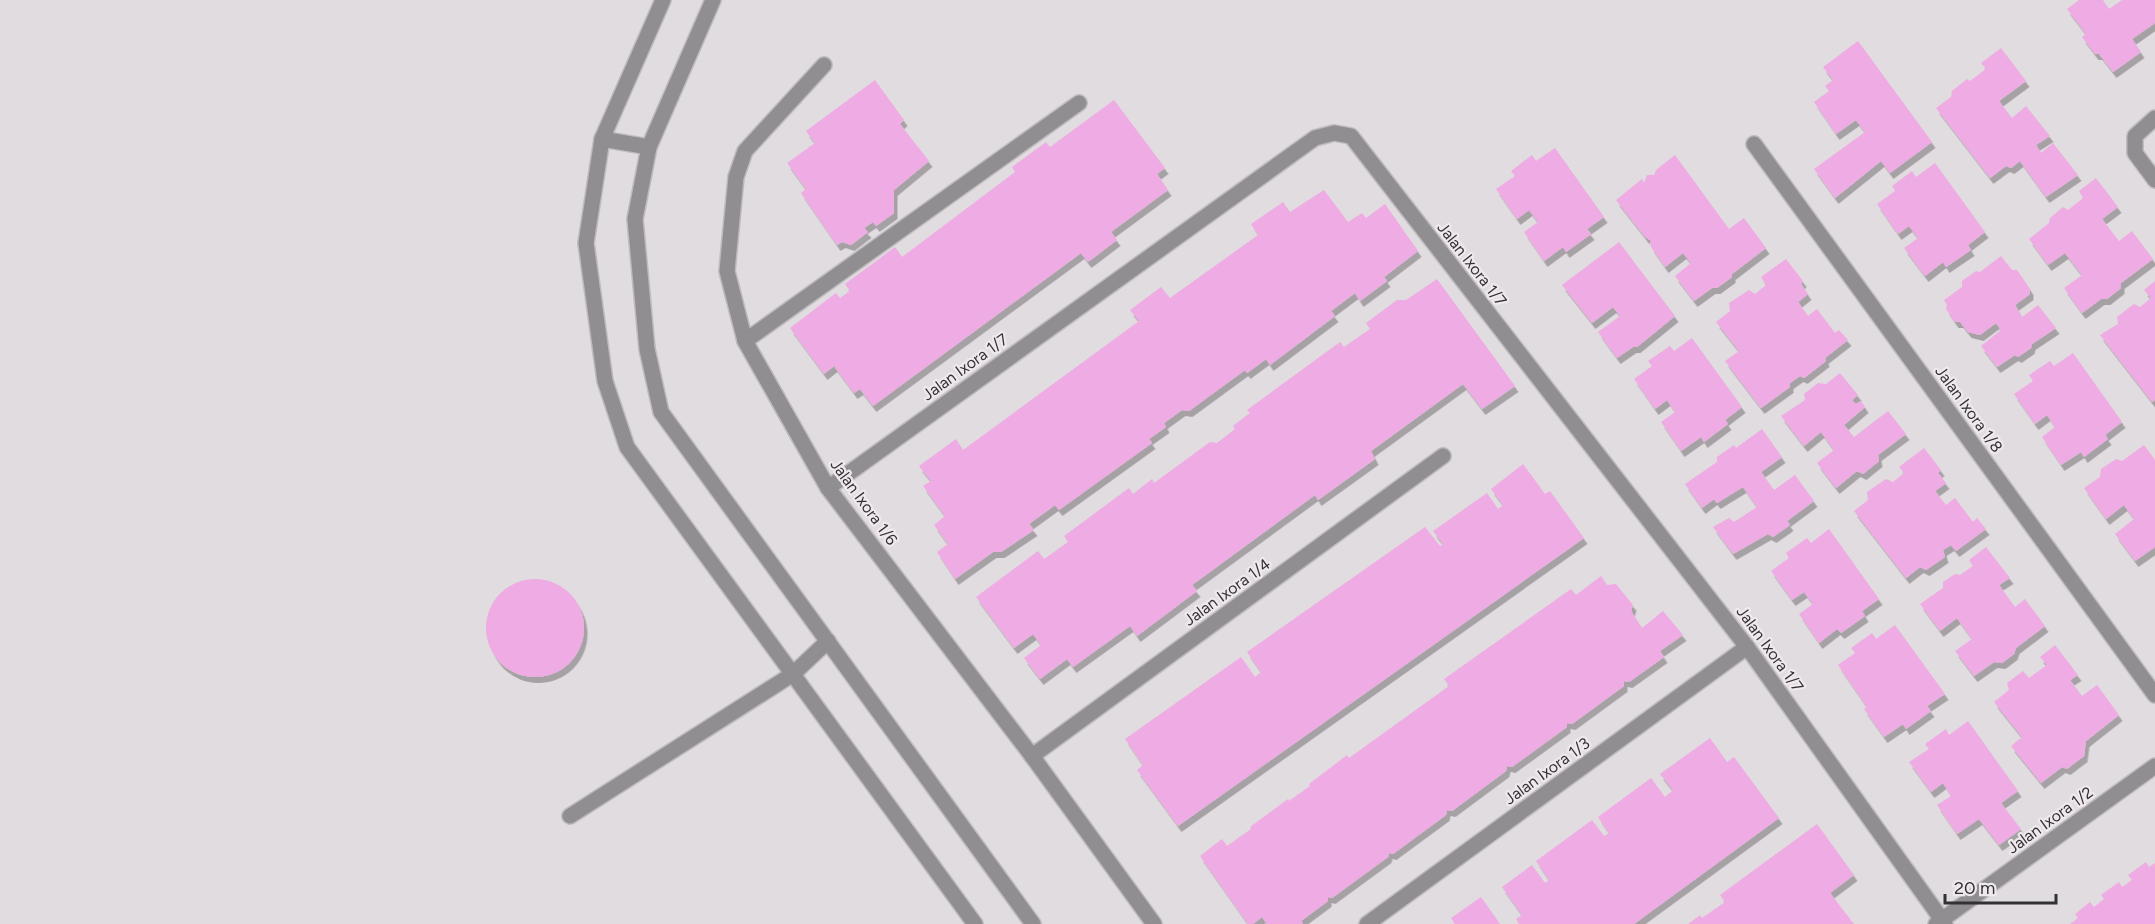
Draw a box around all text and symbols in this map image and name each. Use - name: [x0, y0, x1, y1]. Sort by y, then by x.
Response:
- street label: Jalan Ixora 1/7: [1433, 218, 1511, 310]
- street label: Jalan Ixora 1/7: [919, 329, 1012, 404]
- street label: Jalan Ixora 1/8: [1931, 362, 2007, 456]
- street label: Jalan Ixora 1/6: [826, 455, 902, 549]
- street label: Jalan Ixora 1/4: [1180, 554, 1274, 630]
- street label: Jalan Ixora 1/7: [1733, 603, 1808, 696]
- street label: Jalan Ixora 1/3: [1500, 734, 1594, 808]
- street label: Jalan Ixora 1/2: [2003, 783, 2097, 857]
- scale bar: [1945, 867, 2056, 905]
- text: 20 m: [1954, 877, 1995, 899]

